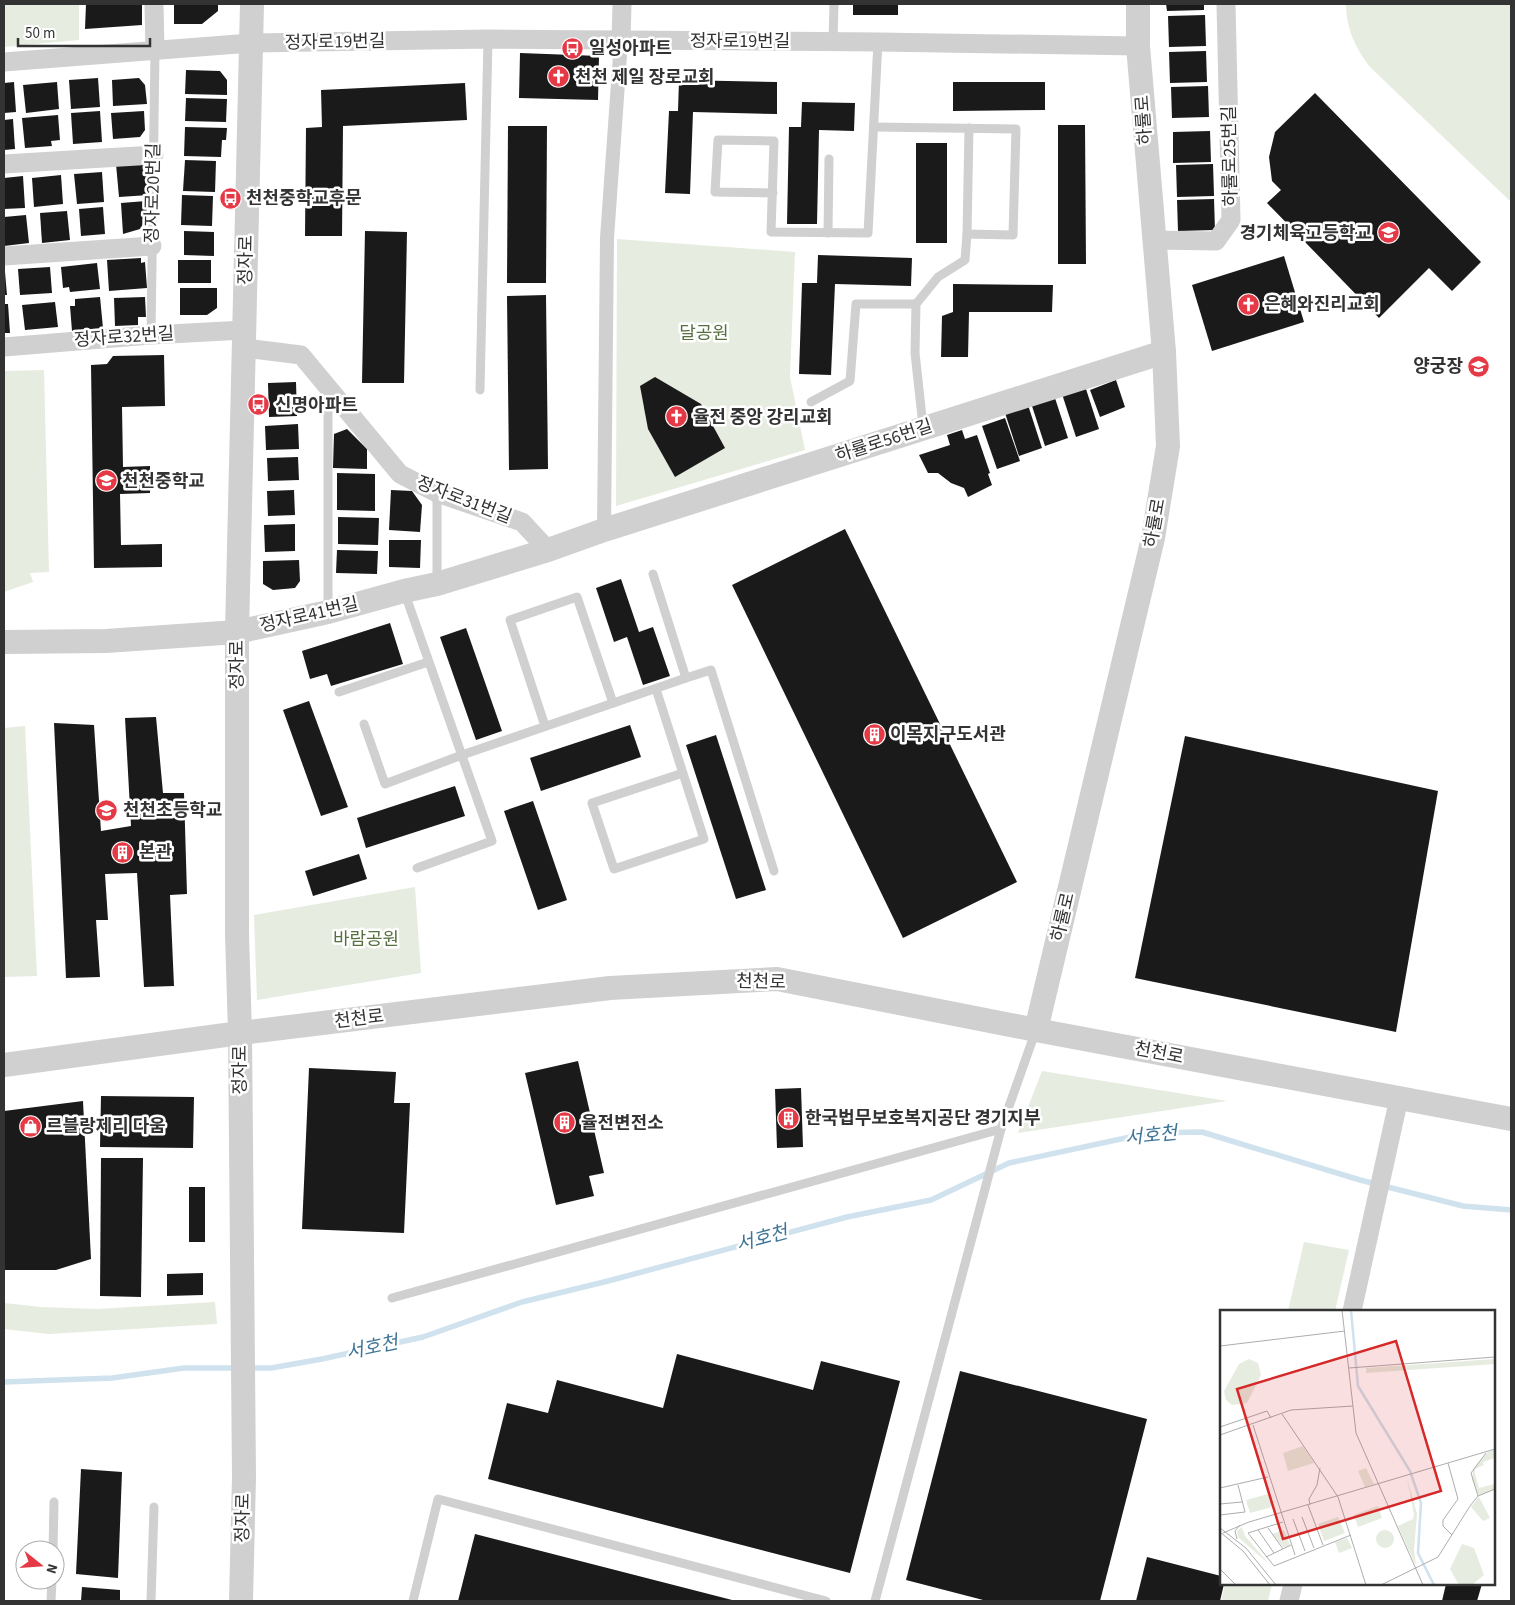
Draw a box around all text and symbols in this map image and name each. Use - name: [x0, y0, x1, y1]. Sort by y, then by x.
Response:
- scale bar: [18, 15, 150, 47]
- text: 50 m: [25, 23, 55, 44]
- street label: 정자로19번길: [284, 29, 386, 55]
- street label: 정자로19번길: [690, 29, 790, 54]
- bus stop icon: 일성아파트: [561, 36, 585, 60]
- place label: 일성아파트: [589, 36, 672, 61]
- church icon: 천천 제일 장로교회: [547, 65, 571, 89]
- place label: 천천 제일 장로교회: [575, 65, 715, 90]
- street label: 하률로: [1130, 94, 1158, 146]
- street label: 하률로25번길: [1217, 105, 1243, 207]
- street label: 정자로20번길: [140, 142, 166, 244]
- bus stop icon: 천천중학교후문: [218, 186, 242, 210]
- place label: 천천중학교후문: [246, 186, 362, 211]
- place label: 경기체육고등학교: [1240, 221, 1372, 246]
- school or university icon: 경기체육고등학교: [1376, 221, 1400, 245]
- street label: 정자로: [233, 235, 259, 285]
- church icon: 은혜와진리교회: [1236, 292, 1260, 316]
- place label: 은혜와진리교회: [1264, 292, 1380, 317]
- street label: 정자로32번길: [73, 321, 175, 353]
- park label: 달공원: [679, 321, 729, 346]
- place label: 양궁장: [1413, 354, 1463, 379]
- school or university icon: 양궁장: [1467, 354, 1491, 378]
- bus stop icon: 신명아파트: [247, 393, 271, 417]
- place label: 신명아파트: [275, 393, 358, 418]
- church icon: 율전 중앙 강리교회: [665, 405, 689, 429]
- place label: 율전 중앙 강리교회: [693, 405, 833, 430]
- street label: 하률로56번길: [832, 414, 936, 468]
- school or university icon: 천천중학교: [94, 469, 118, 493]
- place label: 천천중학교: [122, 469, 205, 494]
- street label: 정자로31번길: [413, 470, 515, 530]
- street label: 하률로: [1138, 496, 1172, 550]
- street label: 정자로41번길: [257, 591, 361, 639]
- street label: 정자로: [225, 640, 250, 690]
- building icon: 이목지구도서관: [862, 722, 886, 746]
- place label: 이목지구도서관: [890, 722, 1006, 747]
- school or university icon: 천천초등학교: [95, 798, 119, 822]
- place label: 천천초등학교: [123, 798, 222, 823]
- building icon: 본관: [111, 840, 135, 864]
- place label: 본관: [139, 840, 173, 865]
- street label: 하률로: [1045, 890, 1081, 944]
- park label: 바람공원: [333, 927, 399, 952]
- street label: 천천로: [736, 969, 786, 995]
- street label: 천천로: [333, 1004, 385, 1034]
- street label: 천천로: [1132, 1036, 1186, 1070]
- street label: 정자로: [228, 1045, 253, 1095]
- building icon: 한국법무보호복지공단 경기지부: [777, 1106, 801, 1130]
- place label: 한국법무보호복지공단 경기지부: [805, 1106, 1040, 1131]
- building icon: 율전변전소: [553, 1111, 577, 1135]
- place label: 율전변전소: [581, 1111, 664, 1136]
- shop icon: 르블랑제리 다움: [18, 1114, 42, 1138]
- place label: 르블랑제리 다움: [46, 1114, 166, 1139]
- water label: 서호천: [1124, 1120, 1180, 1152]
- water label: 서호천: [733, 1219, 792, 1259]
- inset map: [1220, 1310, 1495, 1585]
- water label: 서호천: [344, 1329, 402, 1367]
- street label: 정자로: [230, 1493, 256, 1543]
- north arrow: [15, 1540, 65, 1590]
- text: N: [41, 1561, 62, 1576]

